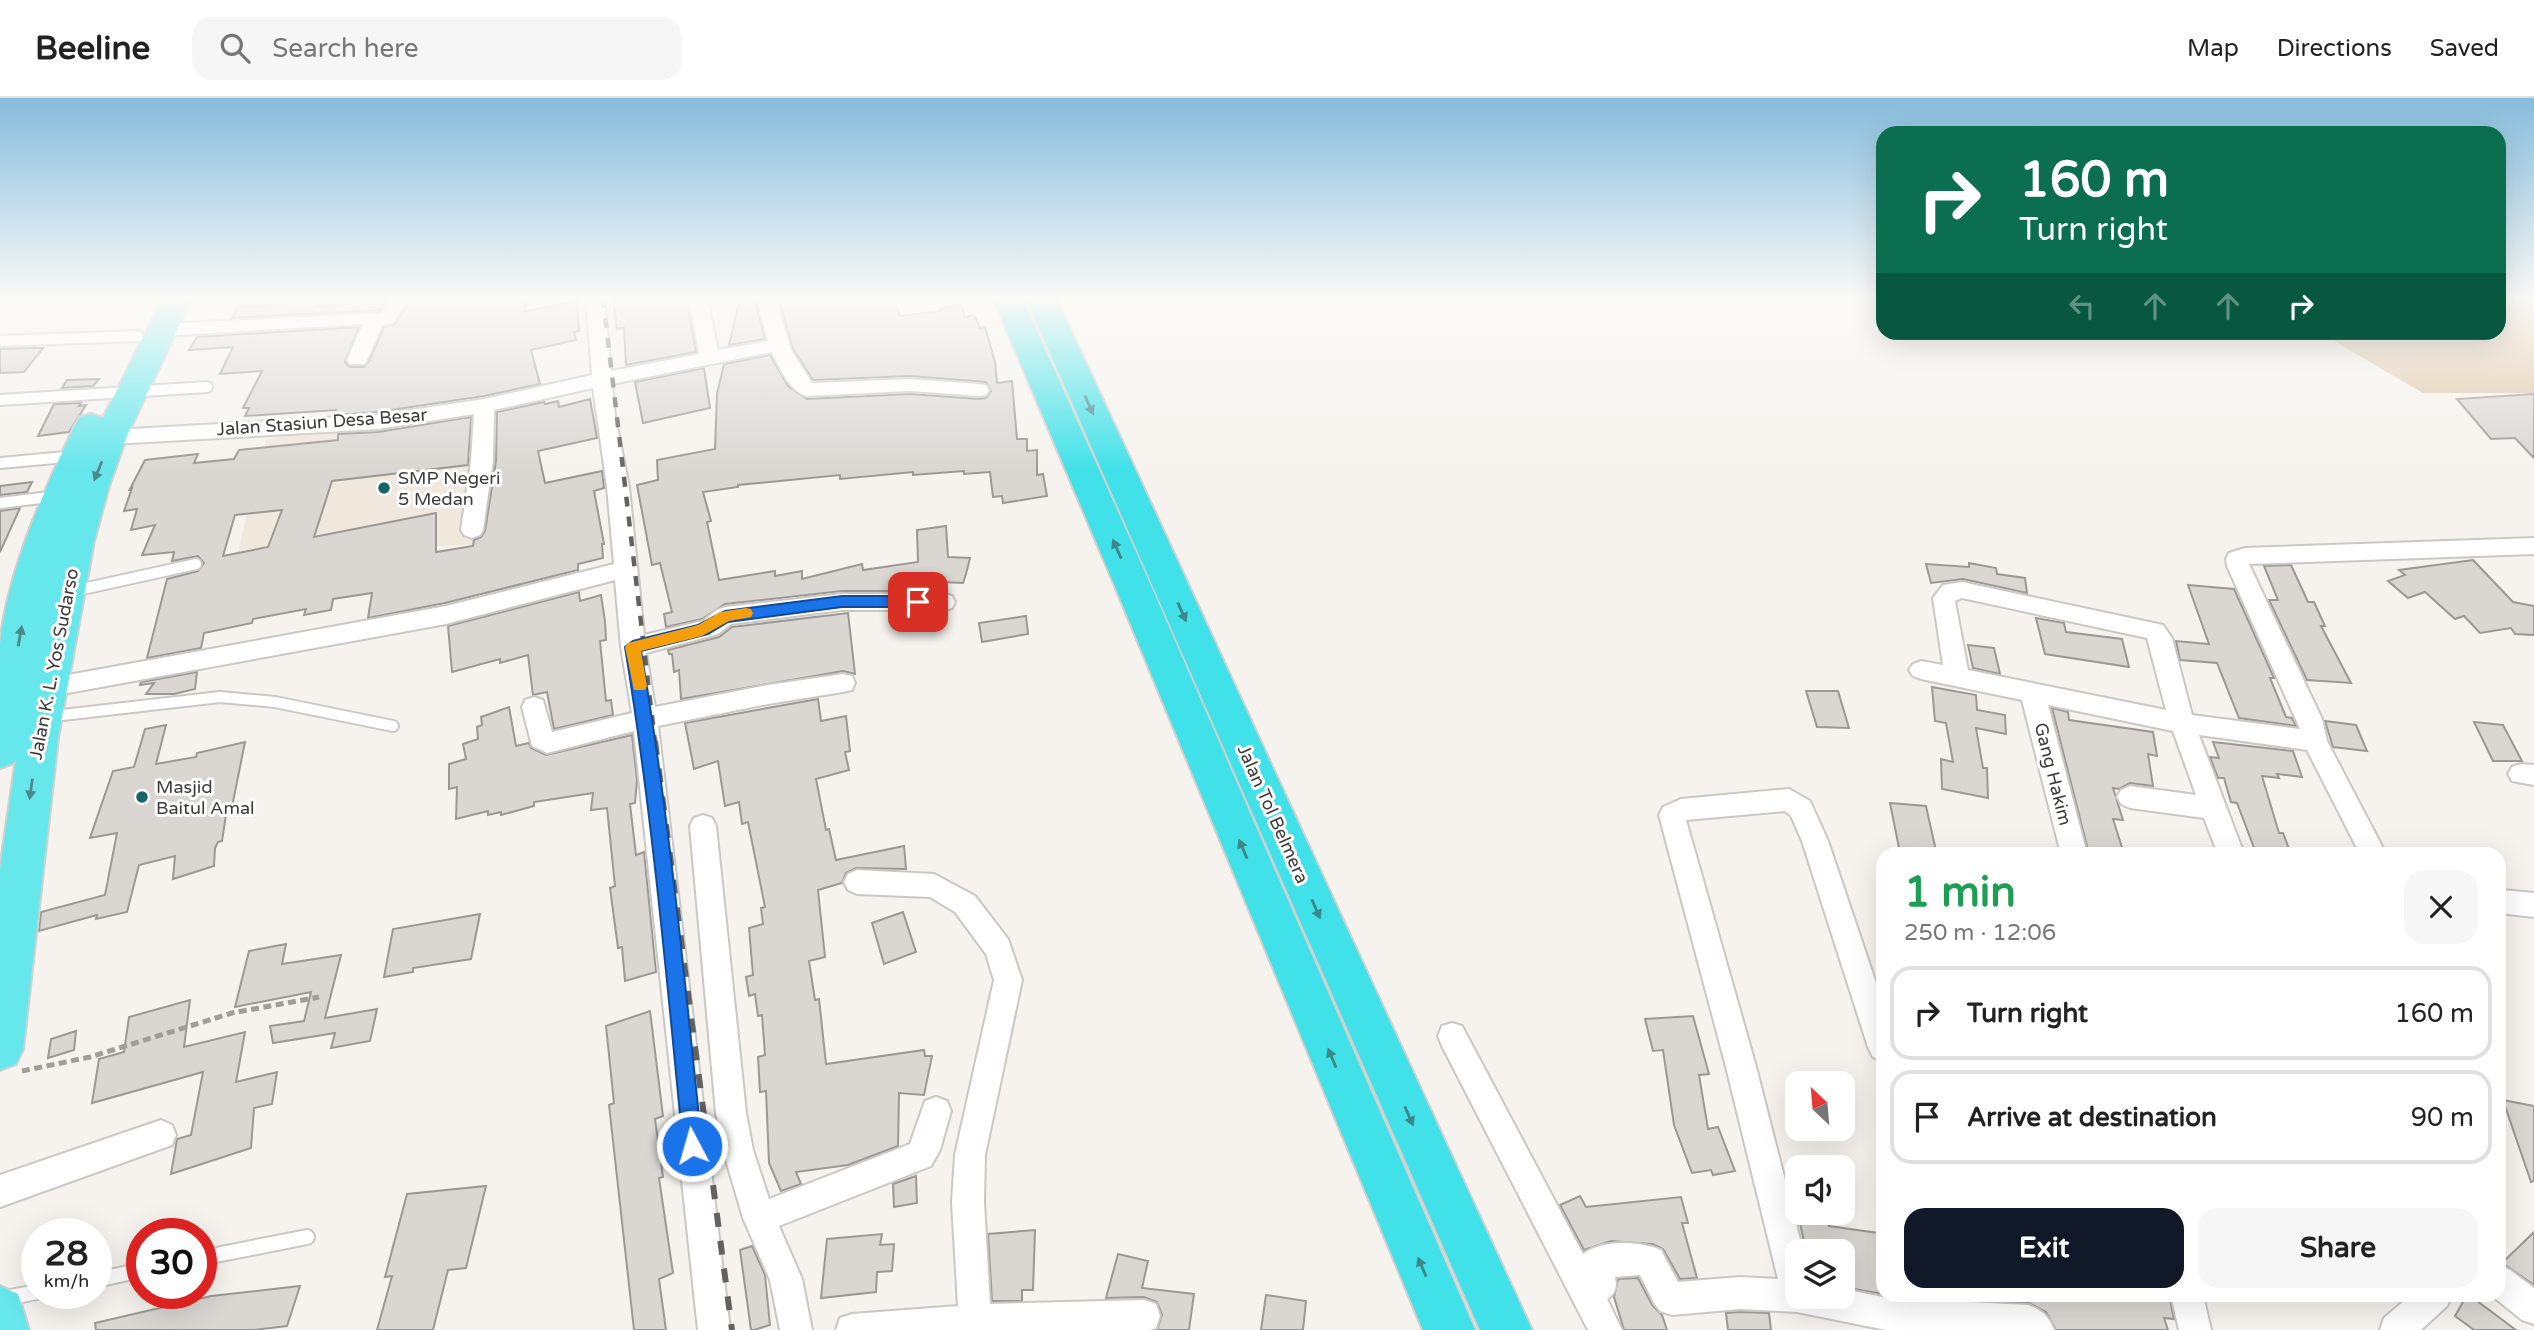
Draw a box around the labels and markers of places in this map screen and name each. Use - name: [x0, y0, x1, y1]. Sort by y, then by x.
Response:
- place label: SMP Negeri 5 Medan: [398, 467, 501, 510]
- marker: SMP Negeri 5 Medan: [376, 480, 392, 496]
- pin: [888, 572, 948, 632]
- place label: Masjid Baitul Amal: [156, 776, 255, 819]
- marker: Masjid Baitul Amal: [134, 789, 150, 805]

